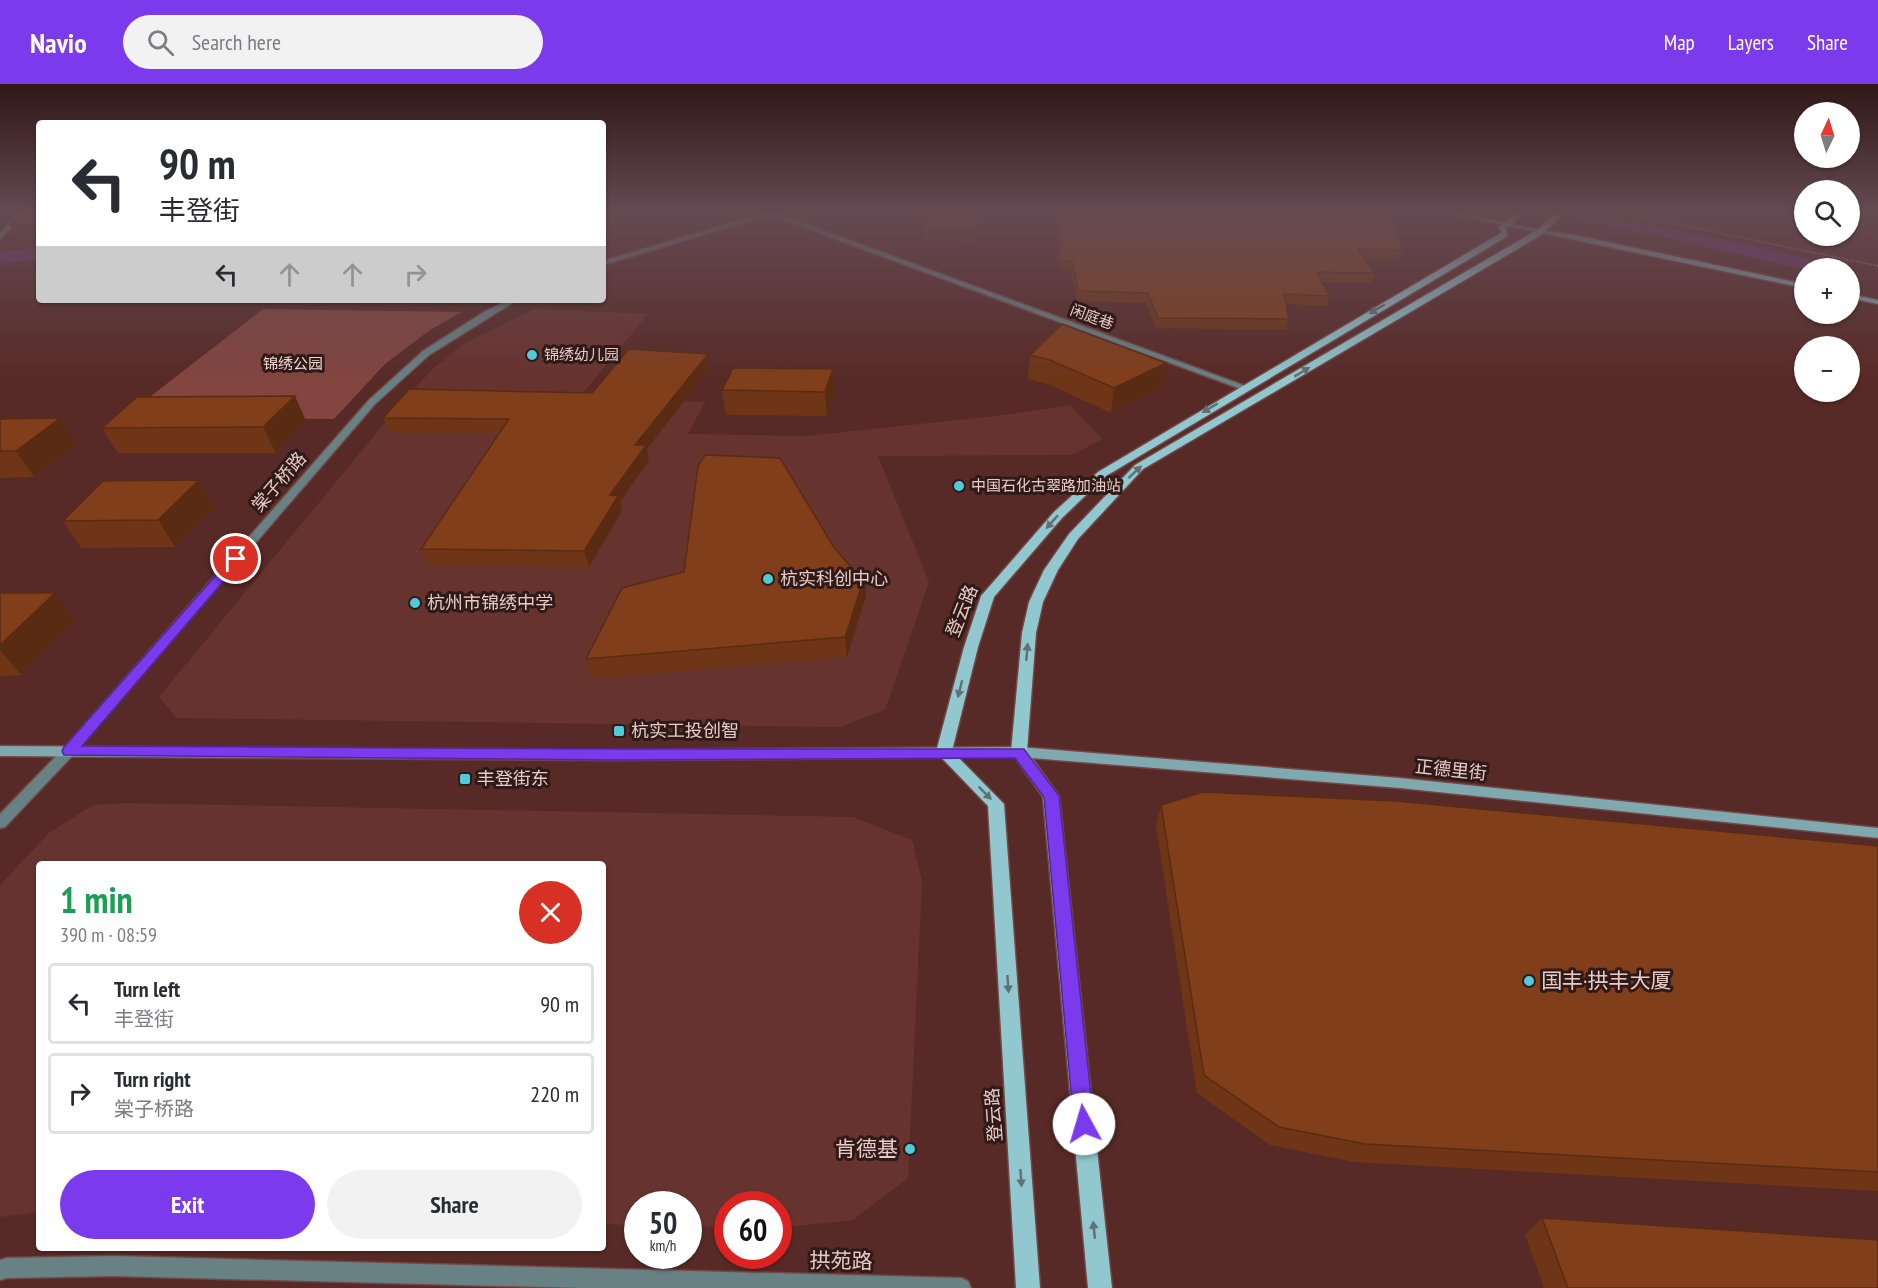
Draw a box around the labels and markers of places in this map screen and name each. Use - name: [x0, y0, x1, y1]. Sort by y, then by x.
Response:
- place label: 锦绣幼儿园: [544, 345, 619, 364]
- marker: 锦绣幼儿园: [525, 348, 539, 362]
- place label: 中国石化古翠路加油站: [971, 476, 1121, 495]
- marker: 中国石化古翠路加油站: [952, 479, 966, 493]
- pin: [210, 533, 261, 584]
- place label: 杭实科创中心: [780, 567, 888, 590]
- marker: 杭实科创中心: [761, 572, 775, 586]
- place label: 杭州市锦绣中学: [427, 591, 553, 614]
- marker: 杭州市锦绣中学: [408, 596, 422, 610]
- place label: 杭实工投创智: [631, 719, 739, 742]
- marker: 杭实工投创智: [612, 724, 626, 738]
- place label: 丰登街东: [477, 767, 549, 790]
- marker: 丰登街东: [458, 772, 472, 786]
- place label: 国丰·拱丰大厦: [1541, 967, 1671, 994]
- marker: 国丰·拱丰大厦: [1522, 974, 1536, 988]
- place label: 肯德基: [835, 1135, 898, 1162]
- marker: 肯德基: [903, 1142, 917, 1156]

